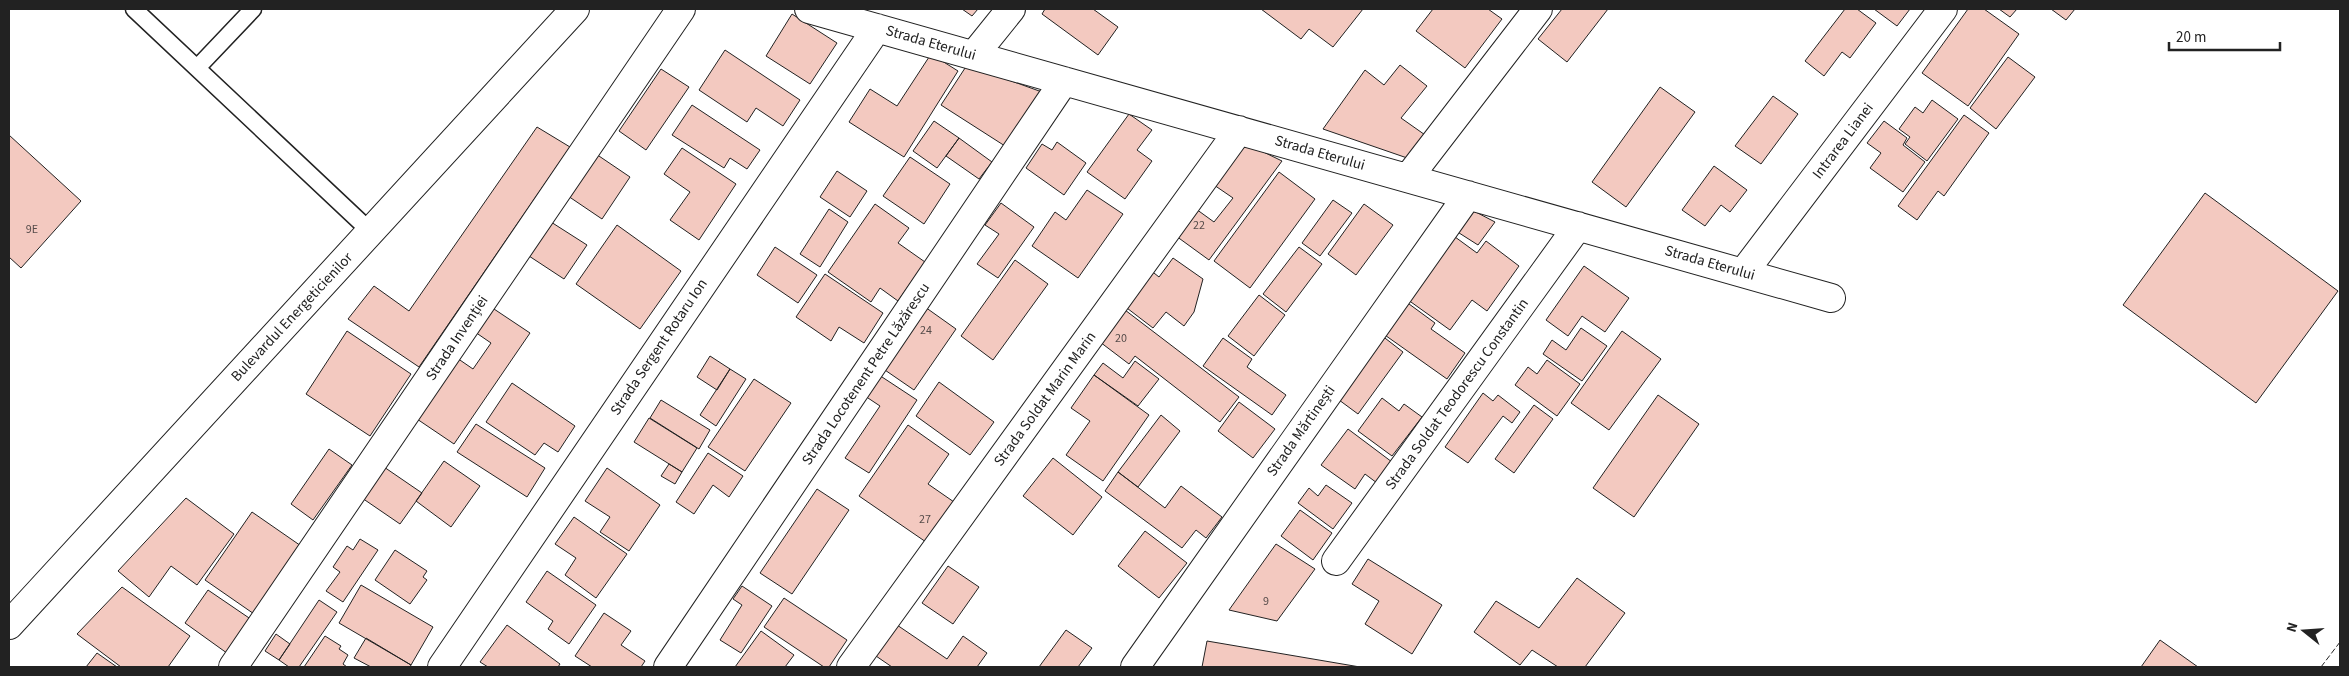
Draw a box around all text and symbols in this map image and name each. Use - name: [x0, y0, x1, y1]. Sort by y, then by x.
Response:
- street label: Strada Eterului: [883, 20, 979, 66]
- scale bar: [2169, 20, 2280, 52]
- text: 20 m: [2176, 27, 2206, 48]
- street label: Intrarea Lianei: [1807, 99, 1879, 183]
- street label: Strada Eterului: [1272, 130, 1368, 176]
- house number: 22: [1193, 217, 1205, 234]
- house number: 9E: [26, 221, 38, 238]
- street label: Strada Eterului: [1662, 240, 1758, 286]
- street label: Bulevardul Energeticienilor: [226, 247, 358, 386]
- street label: Strada Sergent Rotaru Ion: [605, 274, 713, 420]
- street label: Strada Locotenent Petre Lăzărescu: [797, 279, 935, 469]
- street label: Strada Invenției: [421, 291, 493, 385]
- street label: Strada Soldat Teodorescu Constantin: [1380, 294, 1534, 494]
- house number: 24: [920, 322, 932, 339]
- street label: Strada Soldat Marin Marin: [989, 327, 1101, 471]
- house number: 20: [1115, 330, 1127, 347]
- street label: Strada Mărtinești: [1262, 381, 1340, 481]
- house number: 27: [919, 511, 931, 528]
- house number: 9: [1263, 593, 1269, 610]
- north arrow: [2279, 606, 2329, 656]
- text: N: [2282, 620, 2303, 635]

